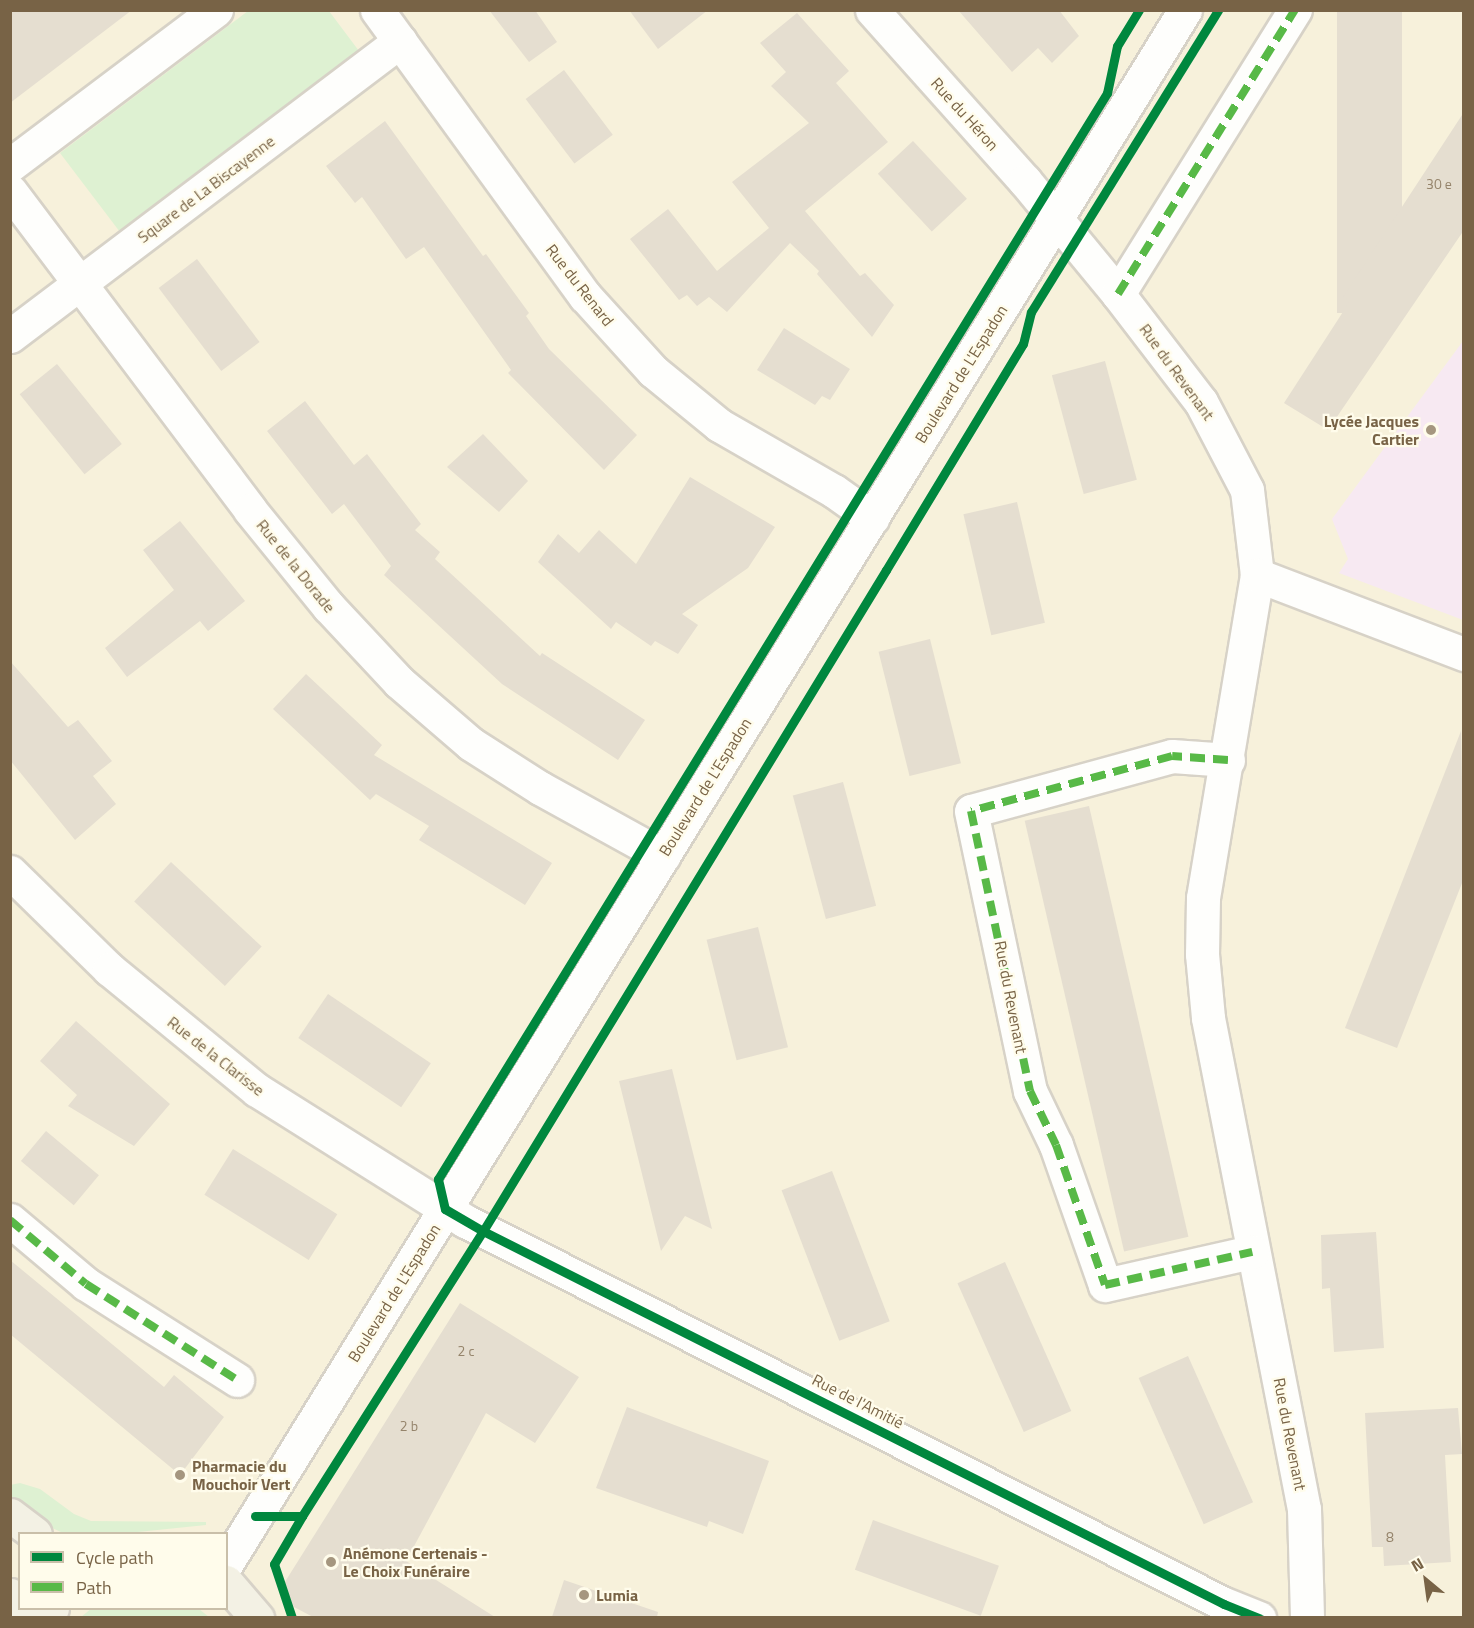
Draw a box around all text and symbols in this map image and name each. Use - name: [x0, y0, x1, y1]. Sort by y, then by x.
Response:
- street label: Rue du Héron: [927, 74, 1003, 154]
- street label: Square de La Biscayenne: [134, 131, 278, 247]
- house number: 30 e: [1426, 176, 1452, 192]
- street label: Rue du Renard: [542, 240, 618, 330]
- street label: Boulevard de L'Espadon: [911, 301, 1011, 447]
- street label: Rue du Revenant: [1136, 320, 1218, 424]
- place label: Lycée Jacques Cartier: [1324, 411, 1419, 449]
- marker: Lycée Jacques Cartier: [1424, 423, 1438, 437]
- street label: Rue de la Dorade: [253, 516, 339, 616]
- street label: Boulevard de L'Espadon: [655, 714, 755, 860]
- street label: Rue du Revenant: [991, 939, 1031, 1055]
- street label: Rue de la Clarisse: [164, 1012, 268, 1100]
- street label: Boulevard de L'Espadon: [344, 1220, 444, 1366]
- house number: 2 c: [457, 1343, 475, 1359]
- street label: Rue de l'Amitié: [809, 1370, 907, 1432]
- street label: Rue du Revenant: [1270, 1376, 1310, 1492]
- house number: 2 b: [400, 1418, 418, 1434]
- place label: Pharmacie du Mouchoir Vert: [192, 1456, 290, 1494]
- marker: Pharmacie du Mouchoir Vert: [173, 1468, 187, 1482]
- house number: 8: [1386, 1529, 1394, 1545]
- legend: [18, 1532, 228, 1610]
- place label: Anémone Certenais - Le Choix Funéraire: [343, 1543, 488, 1581]
- text: Cycle path: [76, 1544, 154, 1571]
- north arrow: [1396, 1550, 1456, 1610]
- text: N: [1407, 1551, 1428, 1577]
- marker: Anémone Certenais - Le Choix Funéraire: [324, 1555, 338, 1569]
- text: Path: [76, 1574, 112, 1601]
- place label: Lumia: [596, 1585, 638, 1605]
- marker: Lumia: [577, 1588, 591, 1602]

